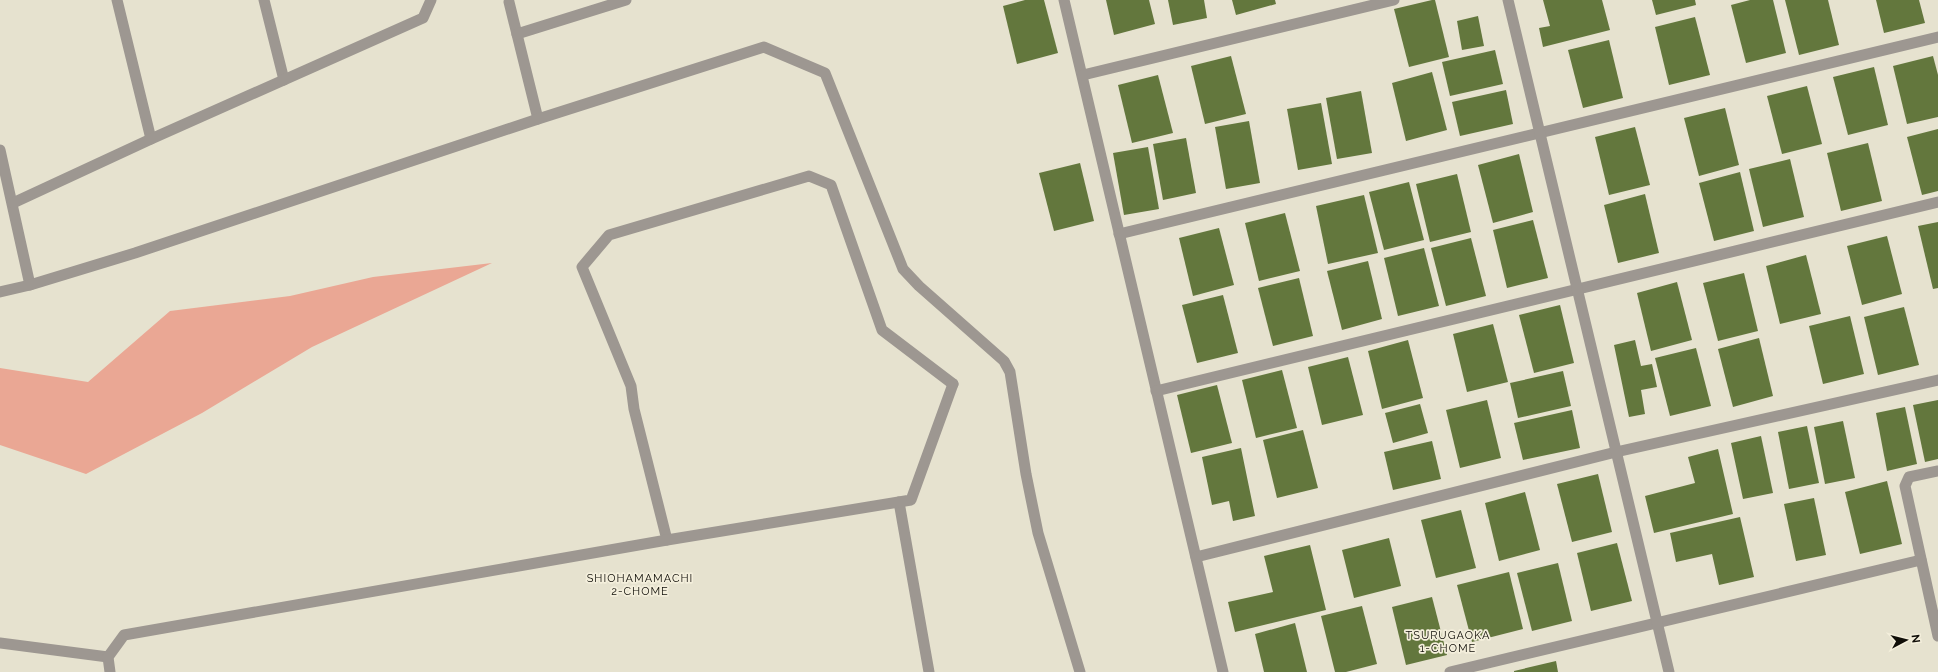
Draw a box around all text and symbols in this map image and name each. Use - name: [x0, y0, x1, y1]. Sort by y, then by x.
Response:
- district label: SHIOHAMAMACHI 2-CHOME: [587, 572, 693, 598]
- north arrow: [1886, 620, 1926, 660]
- district label: TSURUGAOKA 1-CHOME: [1406, 629, 1490, 655]
- text: N: [1908, 634, 1922, 644]

